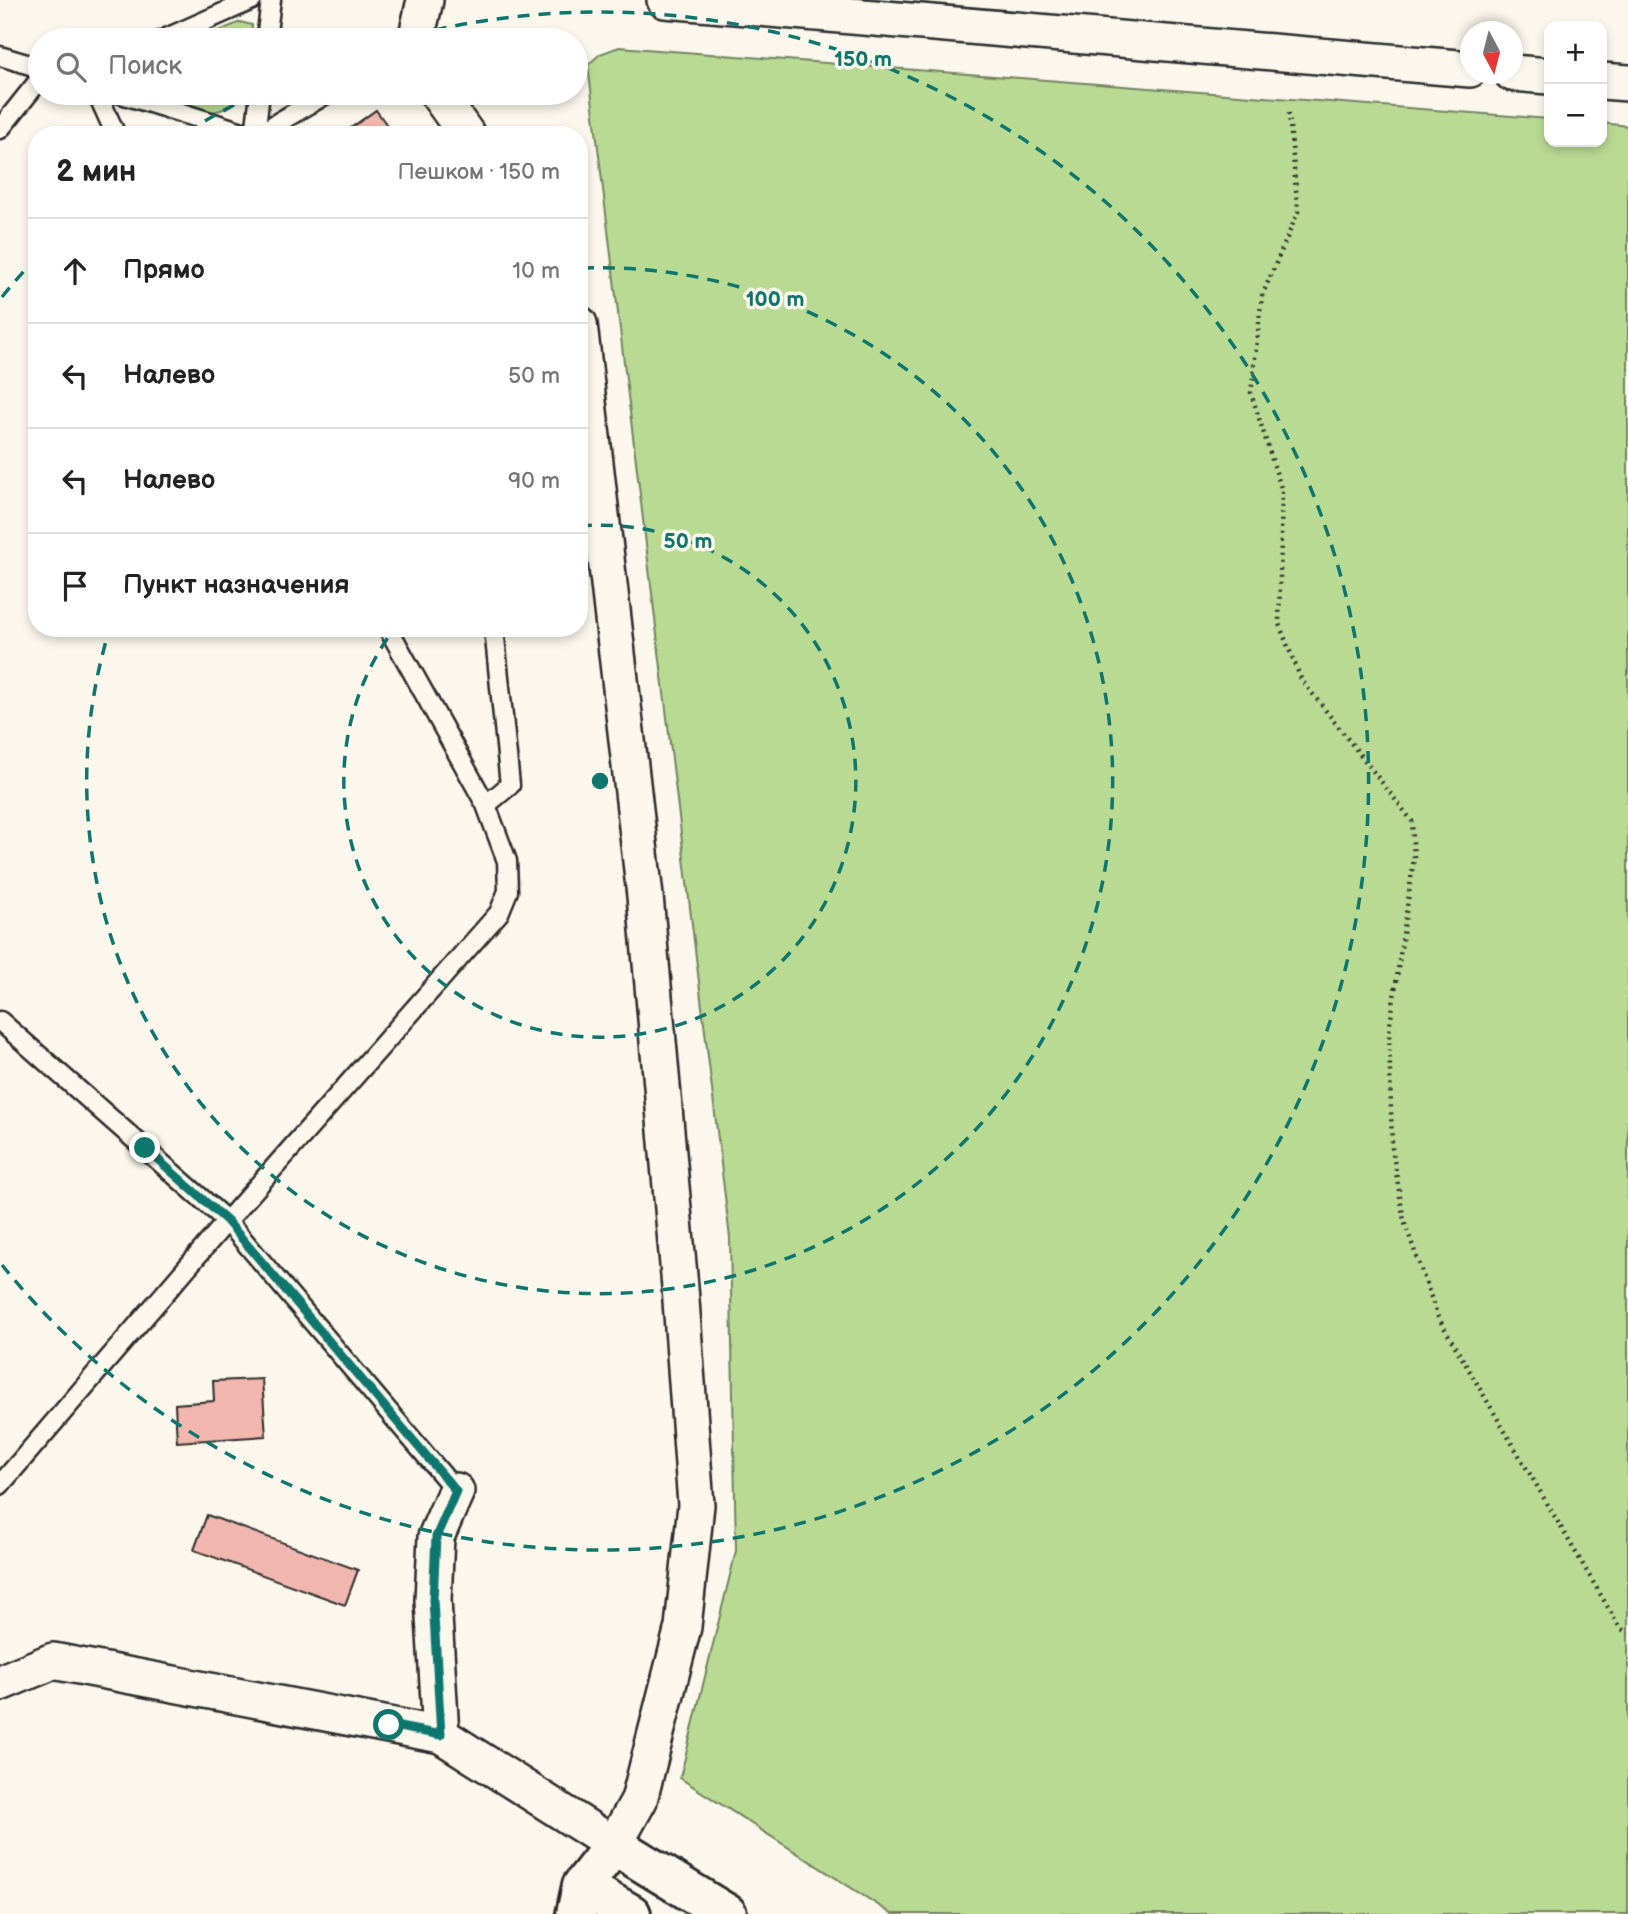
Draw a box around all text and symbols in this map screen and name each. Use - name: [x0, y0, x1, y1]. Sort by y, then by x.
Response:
- north arrow: [1460, 21, 1523, 84]
- map controls: [1544, 21, 1607, 147]
- button: +: [1544, 21, 1607, 84]
- search box: [28, 28, 588, 105]
- text: 150 m: [834, 47, 892, 72]
- icon: search: [52, 48, 90, 86]
- text: Поиск: [108, 51, 182, 82]
- button: −: [1544, 84, 1607, 147]
- text: 2 мин: [56, 154, 136, 190]
- text: Пешком · 150 m: [397, 158, 560, 186]
- icon: ahead: [56, 252, 94, 290]
- text: Прямо: [123, 255, 205, 286]
- text: 10 m: [512, 257, 560, 285]
- text: 100 m: [746, 287, 804, 312]
- icon: left: [56, 357, 94, 395]
- text: Налево: [123, 360, 215, 391]
- text: 50 m: [508, 362, 560, 390]
- icon: left: [56, 462, 94, 500]
- text: Налево: [123, 465, 215, 496]
- text: 90 m: [508, 467, 560, 495]
- text: 50 m: [664, 529, 712, 554]
- icon: arrive: [56, 567, 94, 605]
- text: Пункт назначения: [123, 570, 349, 601]
- centre of rings: [588, 769, 612, 793]
- route end: [129, 1132, 160, 1163]
- route start: [373, 1709, 404, 1740]

